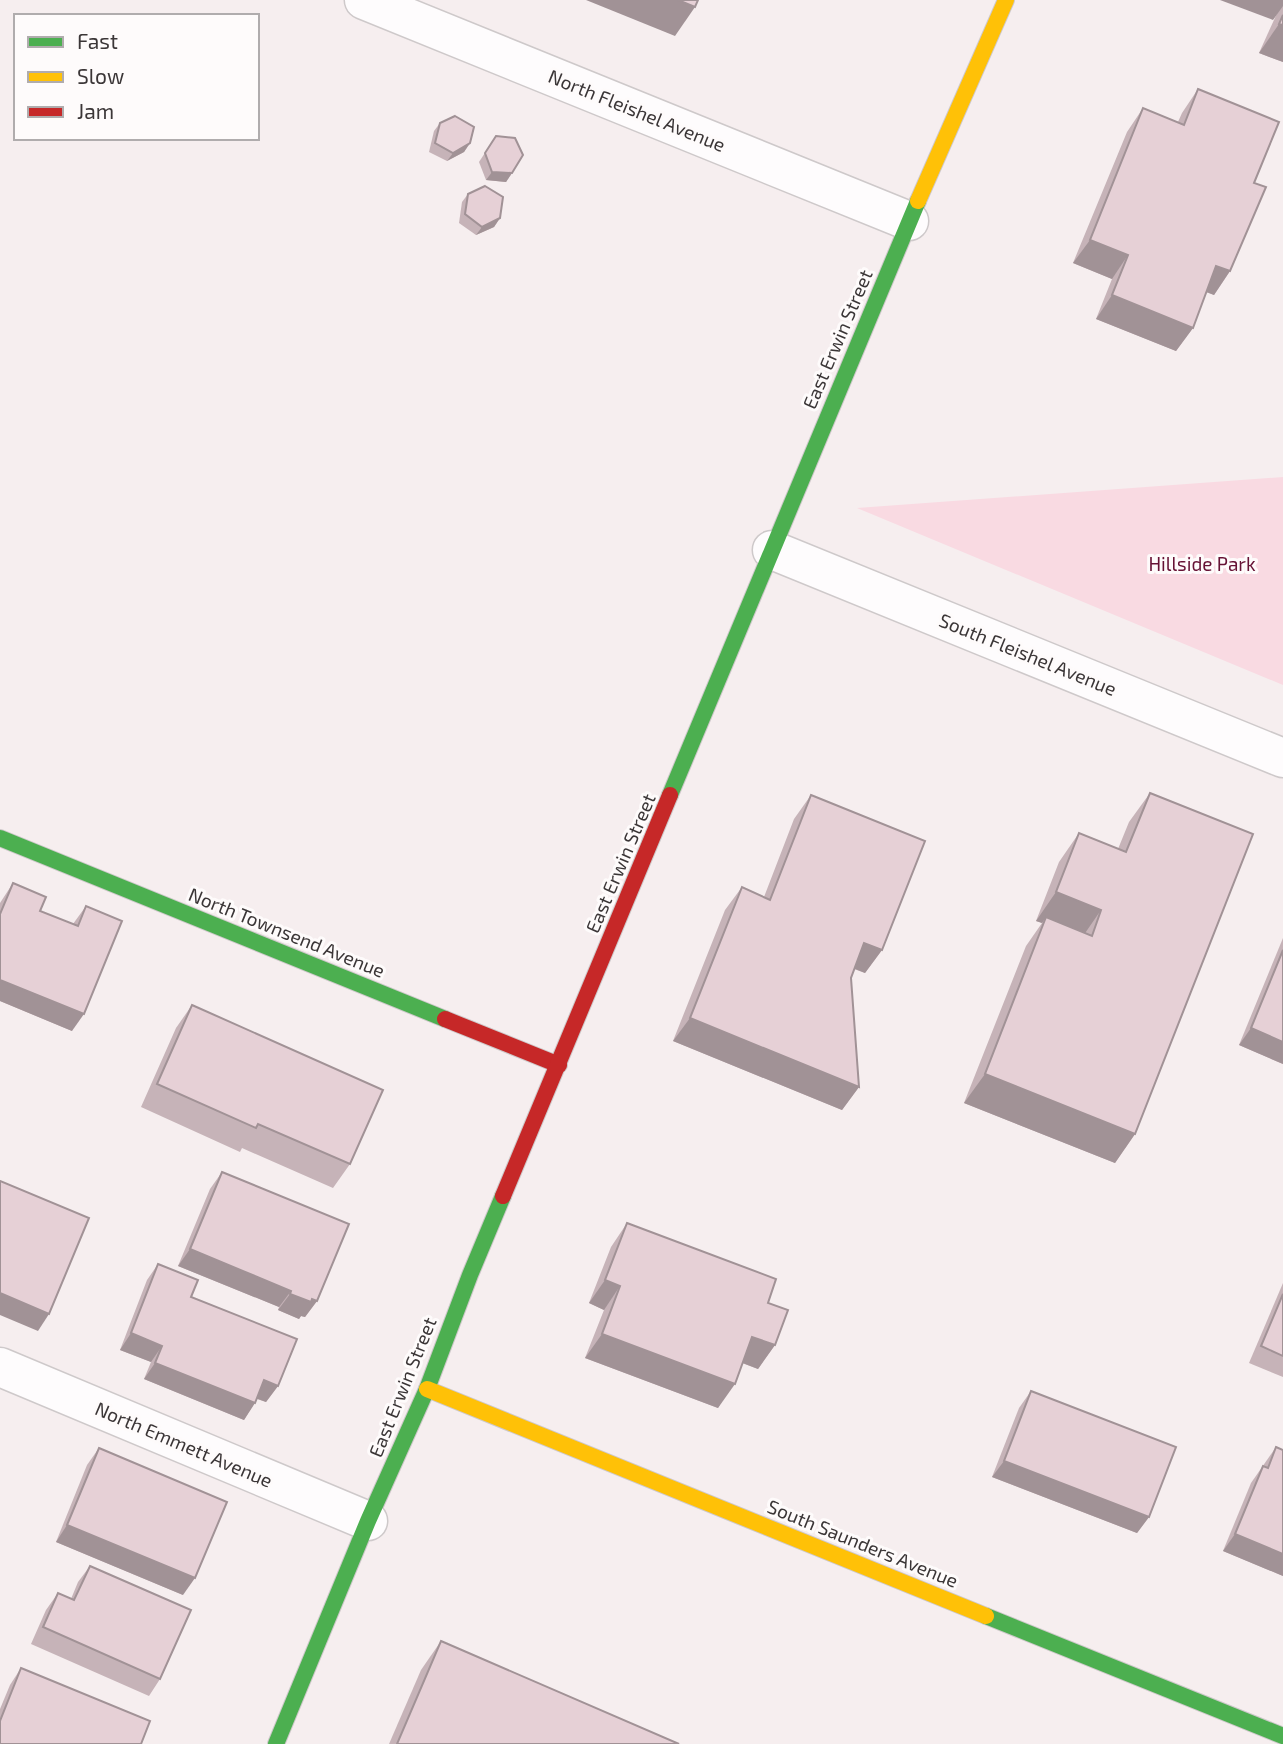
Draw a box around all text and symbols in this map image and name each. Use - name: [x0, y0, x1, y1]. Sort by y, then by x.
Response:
- legend: [14, 14, 259, 140]
- text: Fast: [77, 28, 118, 53]
- text: Slow: [77, 63, 124, 88]
- street label: North Fleishel Avenue: [545, 64, 729, 156]
- text: Jam: [77, 98, 114, 123]
- street label: East Erwin Street: [797, 266, 877, 412]
- park label: Hillside Park: [1148, 552, 1256, 575]
- street label: South Fleishel Avenue: [936, 608, 1120, 700]
- street label: East Erwin Street: [580, 790, 660, 936]
- street label: North Townsend Avenue: [186, 882, 388, 982]
- street label: East Erwin Street: [363, 1314, 441, 1460]
- street label: North Emmett Avenue: [92, 1396, 276, 1492]
- street label: South Saunders Avenue: [764, 1494, 962, 1592]

